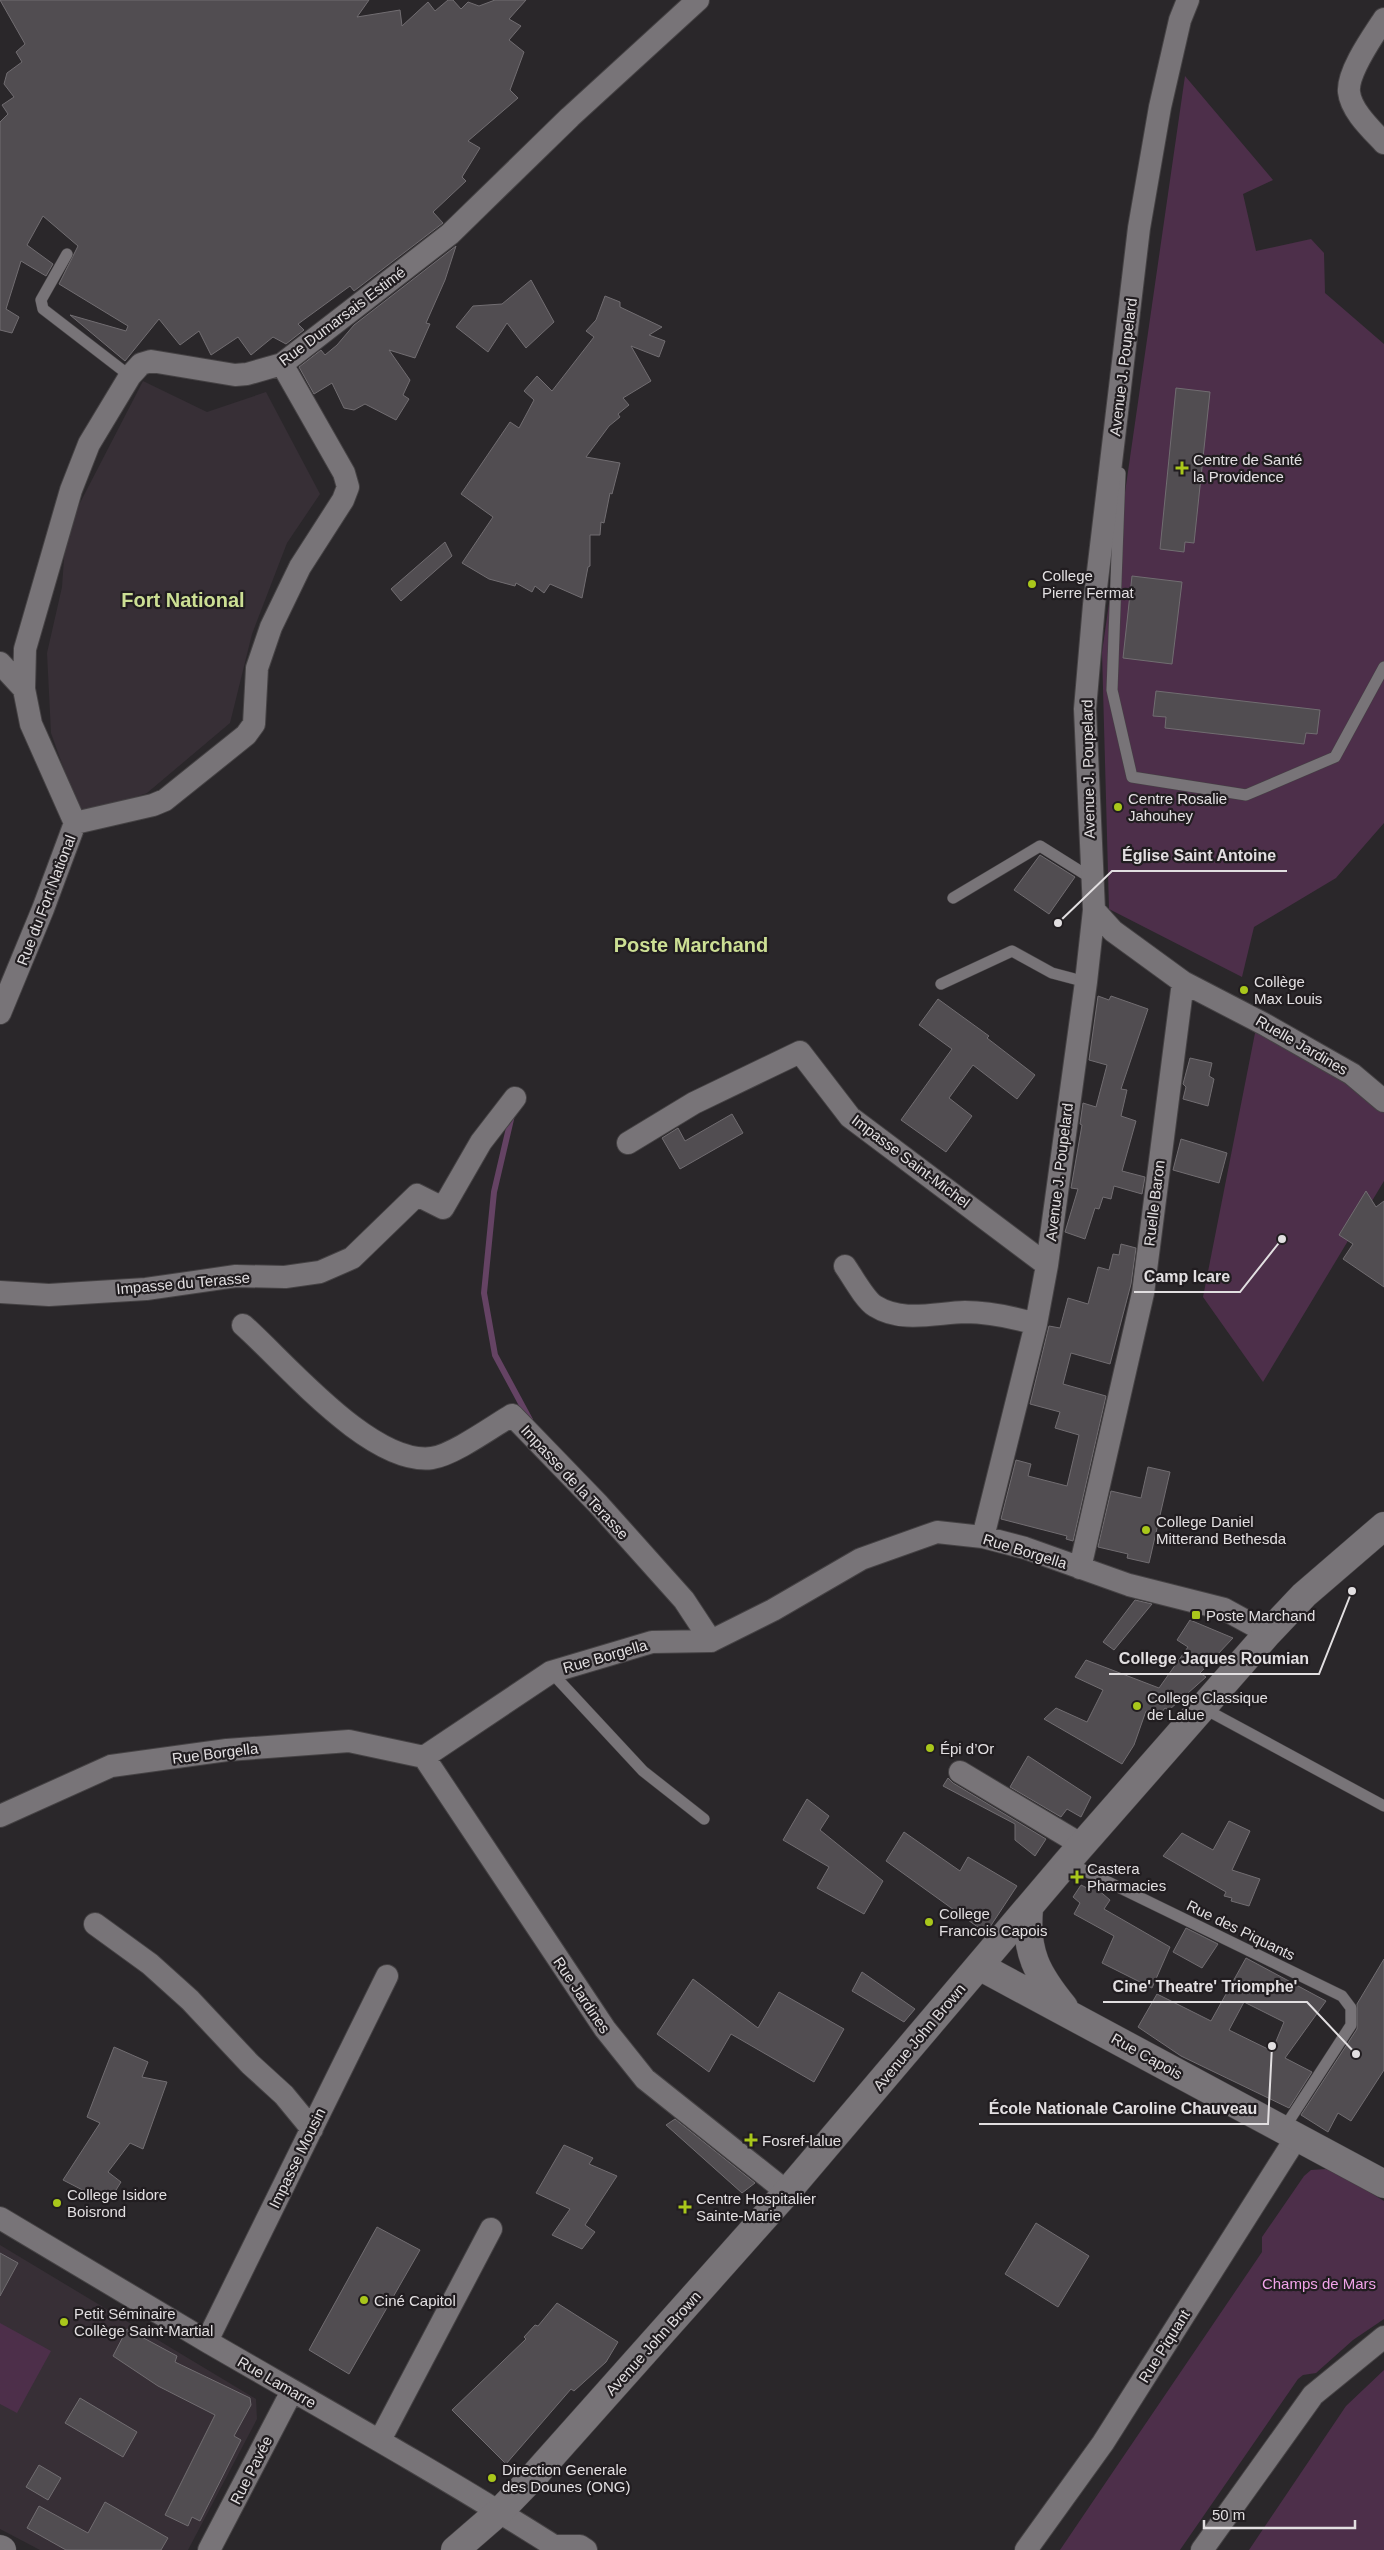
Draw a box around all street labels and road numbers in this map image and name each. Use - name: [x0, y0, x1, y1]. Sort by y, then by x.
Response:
- street label: Rue Dumarsais Estimé: [276, 263, 408, 369]
- street label: Avenue J. Poupelard: [1106, 297, 1140, 437]
- street label: Avenue J. Poupelard: [1078, 699, 1098, 839]
- street label: Rue du Fort National: [13, 832, 79, 968]
- street label: Ruelle Jardines: [1253, 1012, 1351, 1078]
- street label: Avenue J. Poupelard: [1042, 1102, 1076, 1242]
- street label: Impasse Saint-Michel: [849, 1111, 973, 1211]
- street label: Ruelle Baron: [1140, 1159, 1168, 1247]
- street label: Impasse du Terasse: [116, 1269, 250, 1297]
- street label: Impasse de la Terasse: [518, 1421, 632, 1543]
- street label: Rue Borgella: [981, 1530, 1070, 1572]
- street label: Rue Borgella: [561, 1636, 650, 1676]
- street label: Rue Borgella: [171, 1739, 260, 1767]
- street label: Rue des Piquants: [1184, 1896, 1298, 1964]
- street label: Rue Jardines: [550, 1954, 614, 2036]
- street label: Avenue John Brown: [869, 1980, 969, 2094]
- street label: Rue Capois: [1109, 2030, 1185, 2082]
- street label: Impasse Mousin: [265, 2105, 329, 2211]
- street label: Avenue John Brown: [602, 2288, 704, 2398]
- street label: Rue Piquant: [1135, 2306, 1194, 2386]
- street label: Rue Lamarre: [235, 2353, 319, 2411]
- street label: Rue Pavée: [227, 2433, 275, 2507]

